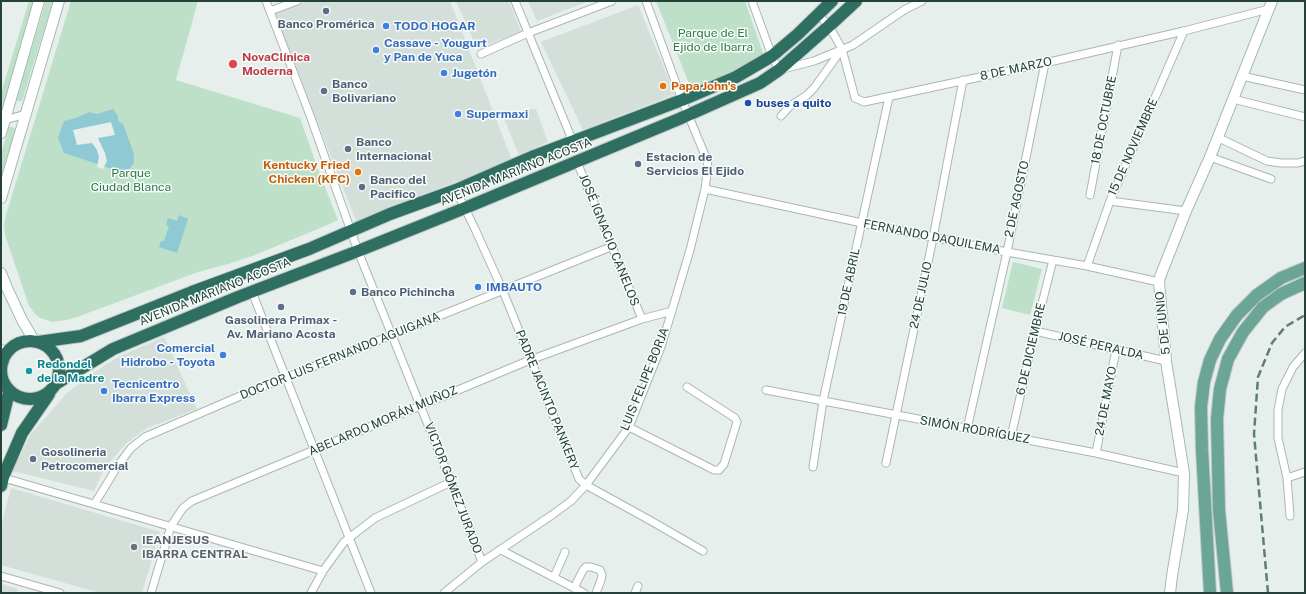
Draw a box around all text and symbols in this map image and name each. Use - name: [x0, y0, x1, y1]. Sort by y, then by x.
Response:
- marker: Banco Promérica: [321, 6, 331, 16]
- place label: Banco Promérica: [277, 17, 375, 31]
- place label: TODO HOGAR: [394, 19, 475, 33]
- marker: TODO HOGAR: [381, 21, 391, 31]
- park label: Parque de El Ejido de Ibarra: [673, 26, 753, 54]
- place label: Cassave - Yougurt y Pan de Yuca: [384, 36, 487, 64]
- marker: Cassave - Yougurt y Pan de Yuca: [371, 45, 381, 55]
- place label: NovaClínica Moderna: [242, 50, 310, 78]
- street label: 8 DE MARZO: [979, 54, 1053, 84]
- marker: NovaClínica Moderna: [227, 58, 239, 70]
- place label: Jugetón: [452, 66, 497, 80]
- marker: Jugetón: [439, 68, 449, 78]
- street label: 18 DE OCTUBRE: [1088, 74, 1120, 166]
- place label: Banco Bolivariano: [332, 77, 396, 105]
- place label: Papa John's: [671, 79, 736, 93]
- marker: Papa John's: [658, 81, 668, 91]
- marker: Banco Bolivariano: [319, 86, 329, 96]
- place label: buses a quito: [756, 96, 832, 110]
- street label: 15 DE NOVIEMBRE: [1105, 96, 1161, 198]
- marker: buses a quito: [743, 98, 753, 108]
- place label: Supermaxi: [466, 107, 528, 121]
- marker: Supermaxi: [453, 109, 463, 119]
- place label: Banco Internacional: [356, 135, 432, 163]
- street label: AVENIDA MARIANO ACOSTA: [438, 135, 594, 209]
- marker: Banco Internacional: [343, 144, 353, 154]
- place label: Estacion de Servicios El Ejido: [646, 150, 744, 178]
- place label: Kentucky Fried Chicken (KFC): [263, 158, 350, 186]
- marker: Estacion de Servicios El Ejido: [633, 159, 643, 169]
- street label: 2 DE AGOSTO: [1002, 159, 1032, 239]
- park label: Parque Ciudad Blanca: [91, 166, 171, 194]
- marker: Kentucky Fried Chicken (KFC): [353, 167, 363, 177]
- street label: JOSÉ IGNACIO CANELOS: [576, 172, 642, 308]
- place label: Banco del Pacifico: [370, 173, 426, 201]
- marker: Banco del Pacifico: [357, 182, 367, 192]
- street label: FERNANDO DAQUILEMA: [862, 217, 1002, 257]
- street label: 19 DE ABRIL: [835, 247, 863, 317]
- street label: AVENIDA MARIANO ACOSTA: [137, 255, 293, 329]
- street label: 24 DE JULIO: [907, 260, 935, 330]
- place label: IMBAUTO: [486, 280, 542, 294]
- marker: IMBAUTO: [473, 282, 483, 292]
- place label: Banco Pichincha: [361, 285, 455, 299]
- marker: Banco Pichincha: [348, 287, 358, 297]
- street label: 5 DE JUNIO: [1153, 291, 1173, 355]
- street label: 6 DE DICIEMBRE: [1013, 301, 1049, 397]
- marker: Gasolinera Primax - Av. Mariano Acosta: [276, 302, 286, 312]
- street label: DOCTOR LUIS FERNANDO AGUIGANA: [238, 309, 442, 403]
- place label: Gasolinera Primax - Av. Mariano Acosta: [225, 313, 337, 341]
- street label: LUIS FELIPE BORJA: [618, 325, 672, 433]
- street label: PADRE JACINTO PANKERY: [512, 328, 582, 472]
- street label: JOSÉ PERALDA: [1057, 329, 1145, 363]
- place label: Comercial Hidrobo - Toyota: [121, 341, 215, 369]
- marker: Comercial Hidrobo - Toyota: [218, 350, 228, 360]
- place label: Redondel de la Madre: [37, 357, 104, 385]
- street label: 24 DE MAYO: [1092, 365, 1120, 437]
- marker: Redondel de la Madre: [24, 366, 34, 376]
- place label: Tecnicentro Ibarra Express: [112, 377, 195, 405]
- street label: ABELARDO MORÁN MUÑOZ: [306, 383, 460, 459]
- marker: Tecnicentro Ibarra Express: [99, 386, 109, 396]
- street label: SIMÓN RODRÍGUEZ: [919, 413, 1031, 447]
- street label: VICTOR GÓMEZ JURADO: [421, 420, 485, 556]
- place label: Gosolineria Petrocomercial: [41, 445, 129, 473]
- marker: Gosolineria Petrocomercial: [28, 454, 38, 464]
- place label: IEANJESUS IBARRA CENTRAL: [142, 533, 248, 561]
- marker: IEANJESUS IBARRA CENTRAL: [129, 542, 139, 552]

